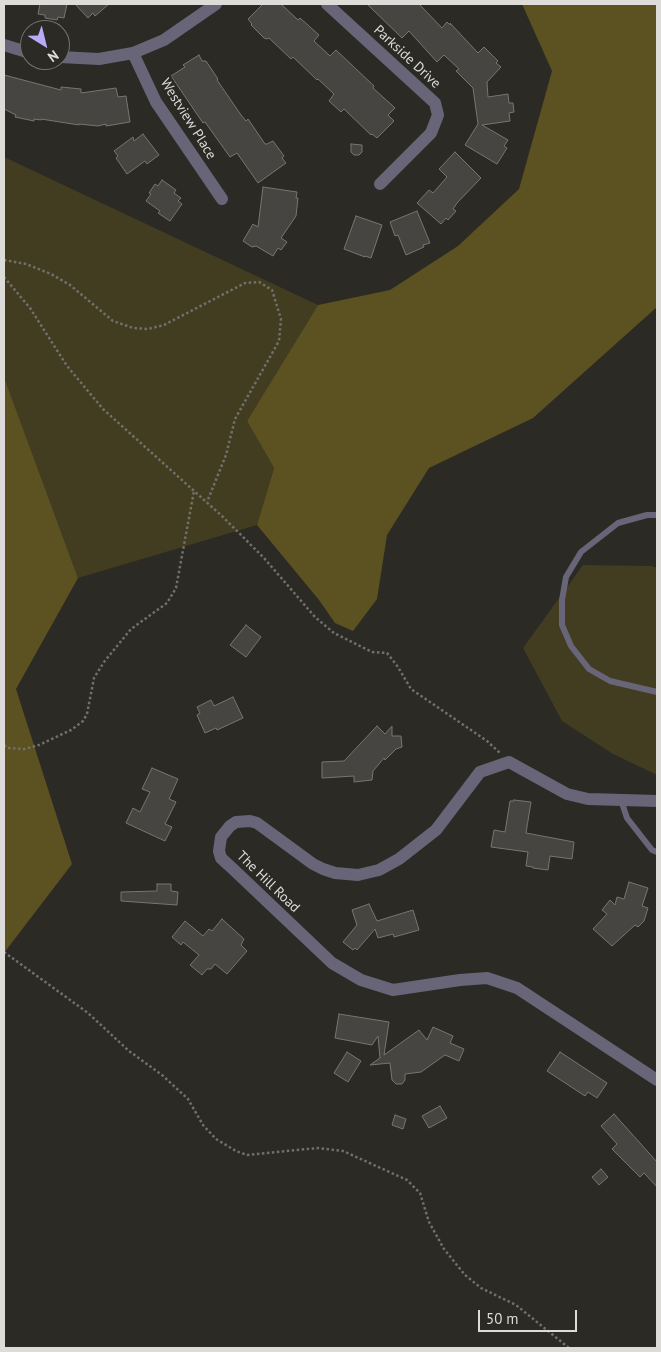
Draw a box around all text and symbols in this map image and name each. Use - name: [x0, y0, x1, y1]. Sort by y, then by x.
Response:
- north arrow: [20, 20, 70, 70]
- street label: Parkside Drive: [370, 22, 444, 92]
- text: N: [44, 46, 62, 66]
- street label: Westview Place: [156, 75, 220, 163]
- street label: The Hill Road: [233, 848, 303, 916]
- scale bar: [481, 1300, 580, 1332]
- text: 50 m: [486, 1309, 519, 1328]

